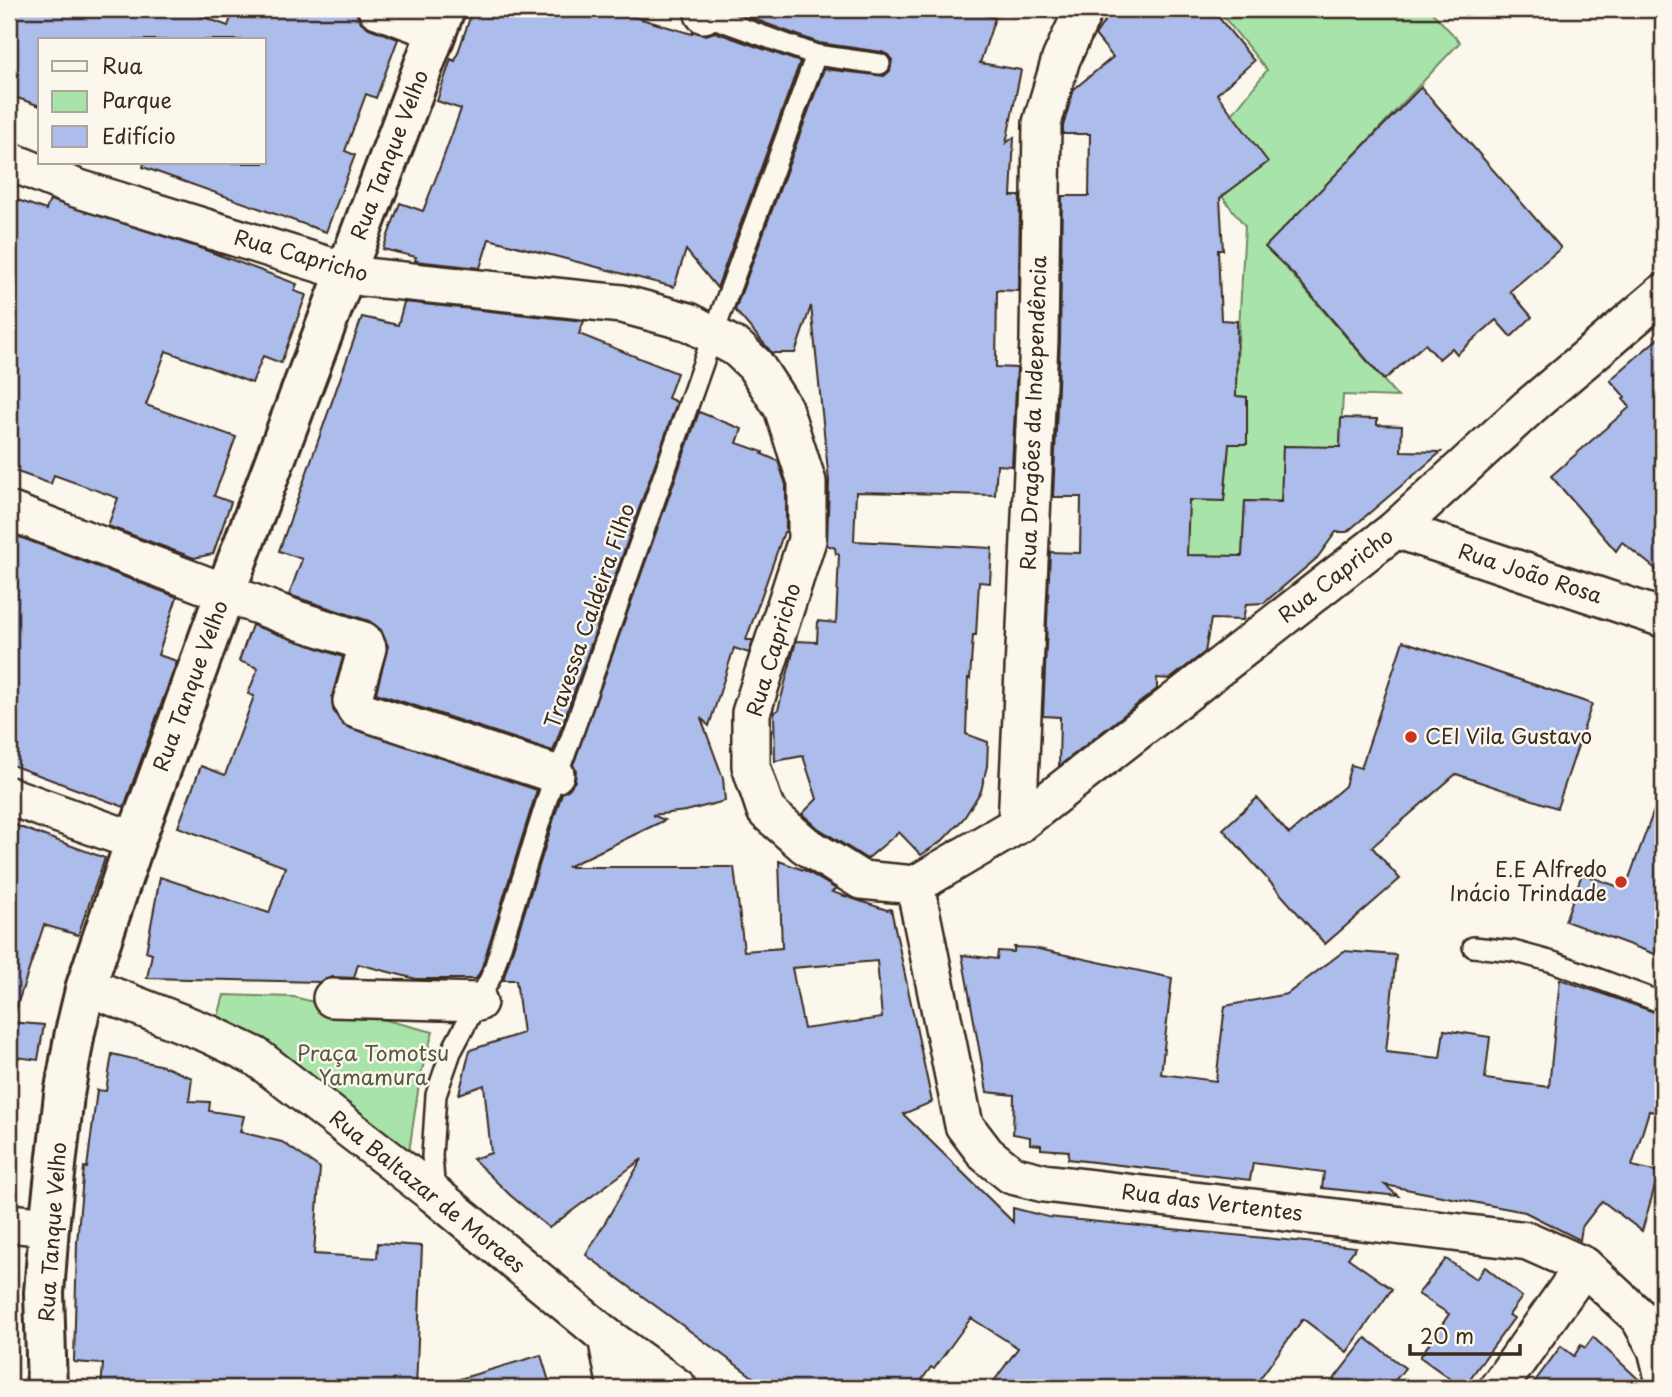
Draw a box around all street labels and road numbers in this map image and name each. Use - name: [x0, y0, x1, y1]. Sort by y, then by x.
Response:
- street label: Rua Tanque Velho: [341, 65, 435, 244]
- street label: Rua Capricho: [231, 220, 372, 289]
- street label: Rua Dragões da Independência: [1011, 255, 1053, 571]
- street label: Travessa Caldeira Filho: [535, 498, 642, 732]
- street label: Rua Capricho: [1270, 519, 1399, 630]
- street label: Rua João Rosa: [1454, 534, 1607, 610]
- street label: Rua Capricho: [737, 579, 808, 720]
- street label: Rua Tanque Velho: [143, 595, 235, 775]
- street label: Rua Baltazar de Moraes: [323, 1101, 533, 1280]
- street label: Rua Tanque Velho: [29, 1141, 73, 1323]
- street label: Rua das Vertentes: [1120, 1174, 1305, 1228]

